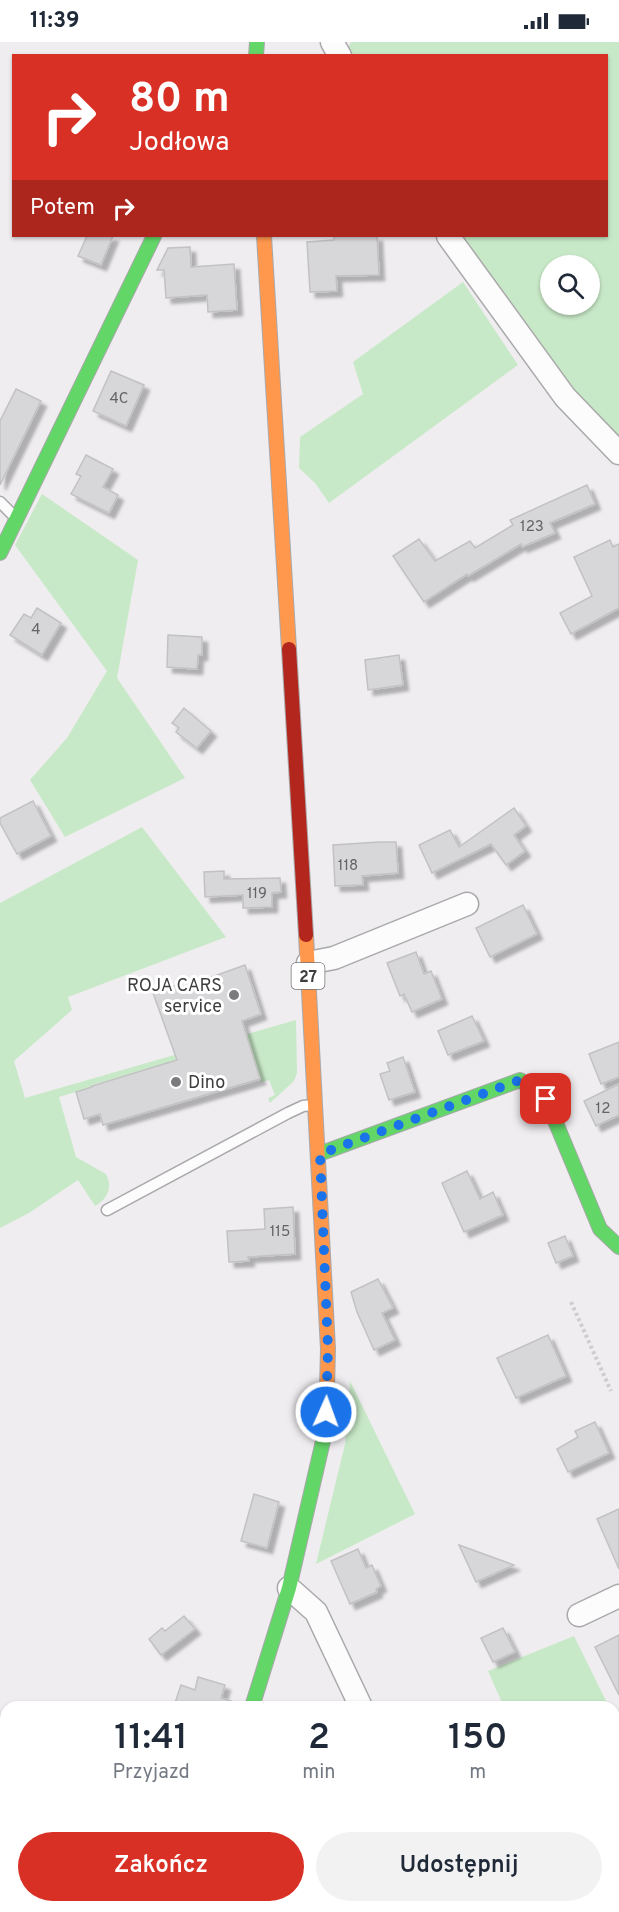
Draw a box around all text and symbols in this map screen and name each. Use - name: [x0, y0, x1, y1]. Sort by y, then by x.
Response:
- text: 11:39: [30, 8, 80, 35]
- text: 80 m: [129, 74, 230, 127]
- icon: right: [30, 78, 108, 156]
- text: Jodłowa: [129, 126, 230, 160]
- icon: right: [107, 192, 140, 225]
- text: Potem: [30, 195, 95, 222]
- map controls: [540, 255, 600, 315]
- button: search: [540, 255, 600, 315]
- house number: 4C: [109, 390, 129, 409]
- house number: 123: [520, 518, 544, 537]
- house number: 4: [31, 621, 41, 640]
- house number: 118: [338, 857, 358, 876]
- house number: 119: [247, 885, 267, 904]
- road number: 27: [292, 963, 324, 989]
- place label: ROJA CARS service: [127, 975, 222, 1019]
- marker: ROJA CARS service: [227, 988, 241, 1002]
- place label: Dino: [188, 1072, 225, 1095]
- pin: [520, 1073, 571, 1124]
- marker: Dino: [169, 1075, 183, 1089]
- icon: arrive: [529, 1082, 562, 1115]
- house number: 12: [596, 1100, 610, 1119]
- house number: 115: [270, 1223, 290, 1242]
- position arrow: [294, 1380, 358, 1444]
- text: 11:41: [114, 1716, 188, 1762]
- text: 2: [308, 1716, 330, 1762]
- text: 150: [448, 1716, 508, 1762]
- text: Przyjazd: [112, 1760, 190, 1786]
- text: min: [302, 1760, 336, 1786]
- text: m: [469, 1760, 486, 1786]
- button: Zakończ: [18, 1832, 304, 1901]
- button: Udostępnij: [316, 1832, 602, 1901]

